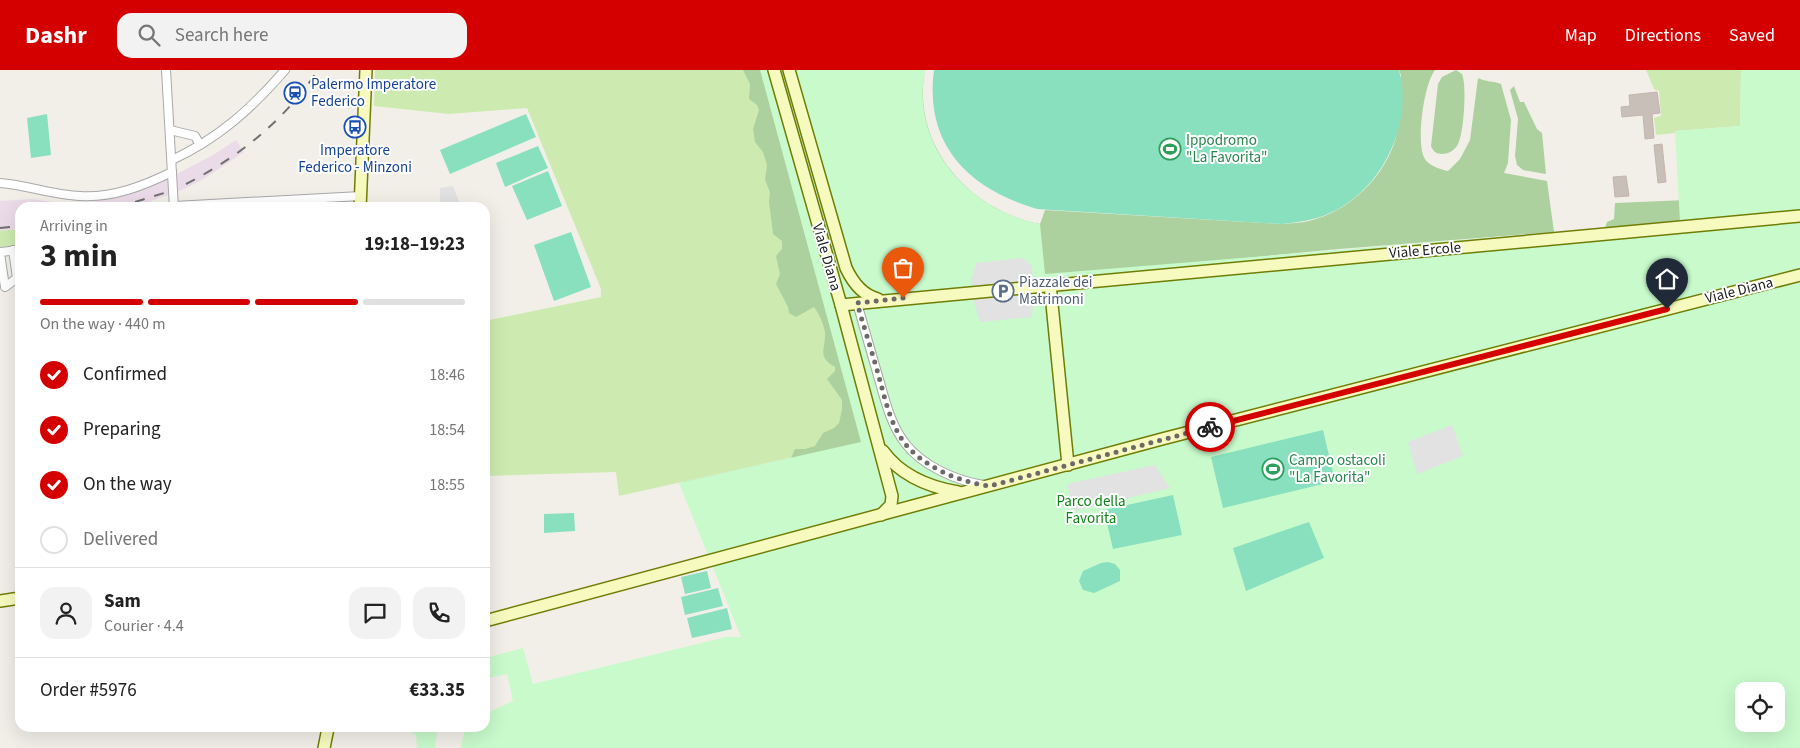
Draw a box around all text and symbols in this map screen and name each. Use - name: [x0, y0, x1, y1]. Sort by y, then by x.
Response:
- search box: [117, 13, 467, 58]
- text: Dashr: [25, 18, 87, 53]
- icon: search: [135, 21, 163, 49]
- text: Search here: [175, 22, 268, 49]
- text: Map: [1565, 23, 1597, 48]
- text: Directions: [1625, 23, 1701, 48]
- text: Saved: [1729, 23, 1775, 48]
- place label: Palermo Imperatore Federico: [311, 74, 436, 112]
- station icon: Palermo Imperatore Federico: [283, 81, 307, 105]
- bus stop icon: Imperatore Federico - Minzoni: [343, 115, 367, 139]
- place label: Ippodromo "La Favorita": [1186, 130, 1267, 168]
- sports icon: Ippodromo "La Favorita": [1158, 137, 1182, 161]
- place label: Imperatore Federico - Minzoni: [298, 140, 412, 178]
- text: Arriving in: [40, 215, 108, 237]
- street label: Viale Diana: [807, 221, 846, 293]
- text: 19:18–19:23: [364, 231, 465, 258]
- text: 3 min: [40, 233, 118, 279]
- street label: Viale Ercole: [1388, 237, 1462, 264]
- pin: [882, 247, 924, 298]
- icon: bag: [889, 254, 917, 282]
- pin: [1646, 258, 1688, 309]
- icon: home: [1653, 265, 1681, 293]
- place label: Piazzale dei Matrimoni: [1019, 272, 1092, 310]
- street label: Viale Diana: [1703, 272, 1775, 309]
- parking icon: Piazzale dei Matrimoni: [991, 279, 1015, 303]
- text: On the way · 440 m: [40, 313, 165, 335]
- icon: check: [40, 361, 68, 389]
- text: Confirmed: [83, 361, 167, 388]
- text: 18:46: [429, 364, 465, 386]
- courier: [1185, 402, 1235, 452]
- icon: bike: [1196, 413, 1224, 441]
- icon: check: [40, 416, 68, 444]
- text: Preparing: [83, 416, 161, 443]
- text: 18:54: [429, 419, 465, 441]
- place label: Campo ostacoli "La Favorita": [1289, 450, 1386, 488]
- sports icon: Campo ostacoli "La Favorita": [1261, 457, 1285, 481]
- icon: check: [40, 471, 68, 499]
- text: On the way: [83, 471, 172, 498]
- text: 18:55: [429, 474, 465, 496]
- park label: Parco della Favorita: [1056, 491, 1126, 529]
- text: Delivered: [83, 526, 158, 553]
- button: person: [40, 587, 92, 639]
- button: chat: [349, 587, 401, 639]
- button: phone: [413, 587, 465, 639]
- text: Sam: [104, 588, 141, 615]
- text: Courier · 4.4: [104, 615, 184, 637]
- text: Order #5976: [40, 677, 137, 704]
- text: €33.35: [409, 677, 465, 704]
- map controls: [1735, 682, 1785, 732]
- button: locate: [1735, 682, 1785, 732]

